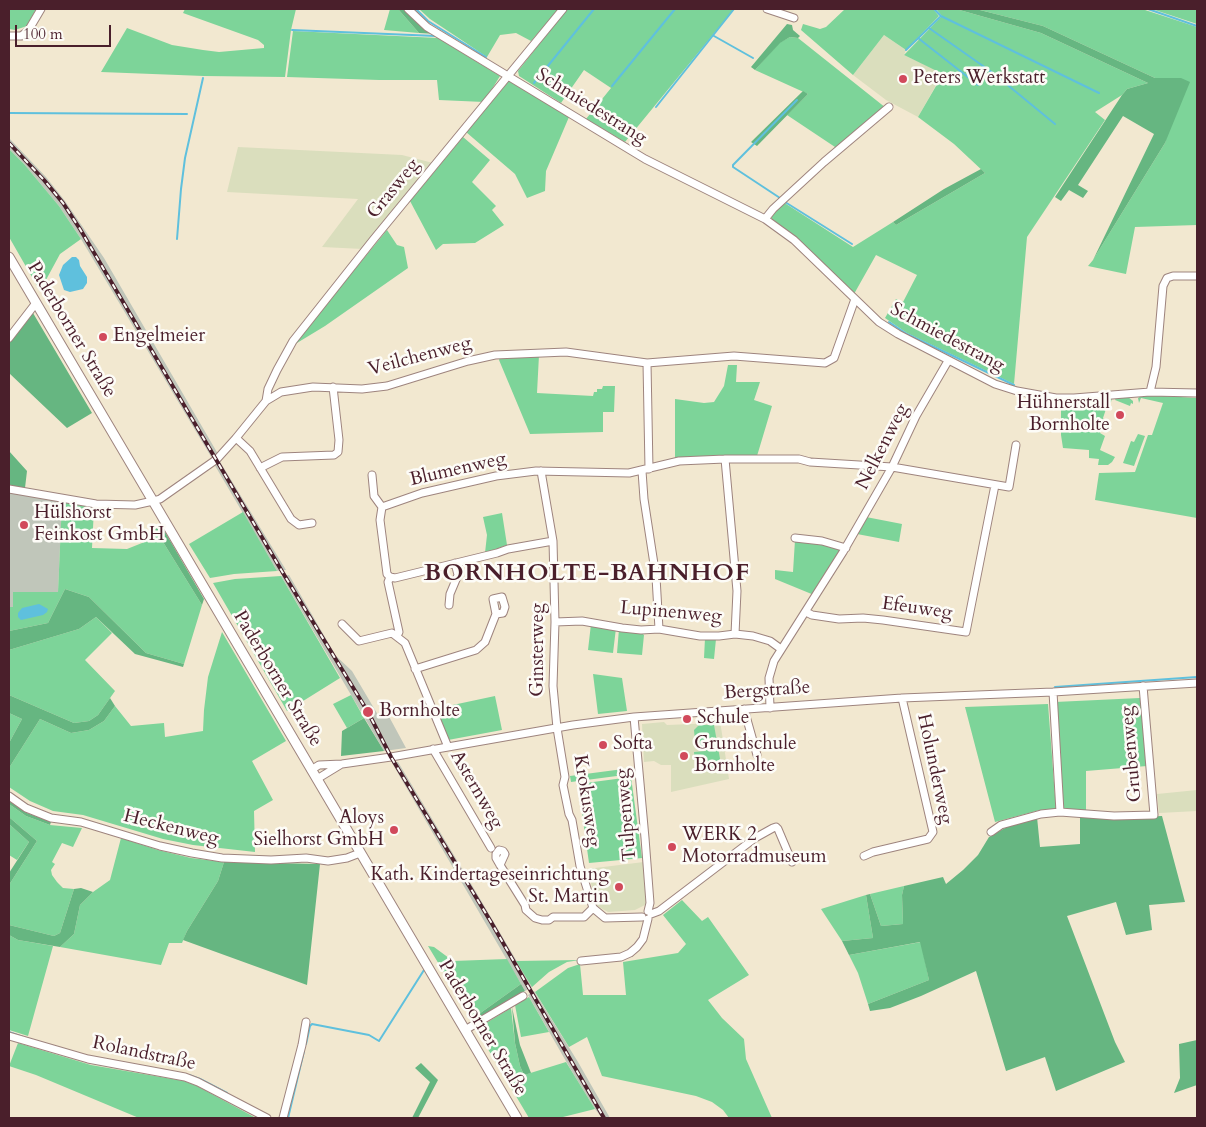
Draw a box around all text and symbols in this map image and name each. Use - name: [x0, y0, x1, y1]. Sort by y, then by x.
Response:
- scale bar: [18, 15, 114, 47]
- text: 100 m: [23, 24, 63, 44]
- street label: Schmiedestrang: [531, 64, 651, 150]
- place label: Peters Werkstatt: [913, 68, 1045, 90]
- marker: Peters Werkstatt: [897, 73, 909, 85]
- street label: Grasweg: [363, 154, 425, 224]
- street label: Paderborner Straße: [21, 258, 121, 402]
- street label: Schmiedestrang: [886, 298, 1008, 378]
- place label: Engelmeier: [113, 326, 205, 348]
- marker: Engelmeier: [97, 331, 109, 343]
- street label: Veilchenweg: [366, 332, 474, 382]
- place label: Hühnerstall Bornholte: [1017, 393, 1110, 437]
- street label: Nelkenweg: [852, 400, 914, 494]
- marker: Hühnerstall Bornholte: [1114, 409, 1126, 421]
- street label: Blumenweg: [408, 448, 508, 492]
- place label: Hülshorst Feinkost GmbH: [34, 503, 165, 547]
- marker: Hülshorst Feinkost GmbH: [18, 519, 30, 531]
- district label: BORNHOLTE-BAHNHOF: [422, 560, 752, 588]
- street label: Efeuweg: [880, 593, 954, 625]
- street label: Lupinenweg: [619, 597, 723, 629]
- street label: Ginsterweg: [528, 603, 550, 697]
- street label: Paderborner Straße: [227, 607, 327, 751]
- street label: Bergstraße: [723, 677, 811, 705]
- place label: Bornholte: [379, 701, 460, 723]
- marker: Bornholte: [361, 705, 375, 719]
- street label: Grubenweg: [1116, 705, 1148, 803]
- place label: Schule: [697, 708, 750, 730]
- street label: Holunderweg: [911, 712, 957, 826]
- marker: Schule: [681, 713, 693, 725]
- place label: Softa: [613, 734, 653, 756]
- place label: Grundschule Bornholte: [694, 734, 797, 778]
- marker: Softa: [597, 739, 609, 751]
- street label: Asternweg: [444, 747, 508, 833]
- marker: Grundschule Bornholte: [678, 750, 690, 762]
- street label: Krokusweg: [567, 753, 605, 849]
- street label: Tulpenweg: [612, 768, 642, 862]
- street label: Heckenweg: [121, 805, 221, 851]
- place label: Aloys Sielhorst GmbH: [253, 808, 384, 852]
- marker: Aloys Sielhorst GmbH: [388, 824, 400, 836]
- place label: WERK 2 Motorradmuseum: [682, 825, 827, 869]
- marker: WERK 2 Motorradmuseum: [666, 841, 678, 853]
- place label: Kath. Kindertageseinrichtung St. Martin: [370, 865, 609, 909]
- marker: Kath. Kindertageseinrichtung St. Martin: [613, 881, 625, 893]
- street label: Paderborner Straße: [432, 956, 532, 1100]
- street label: Rolandstraße: [90, 1032, 198, 1076]

